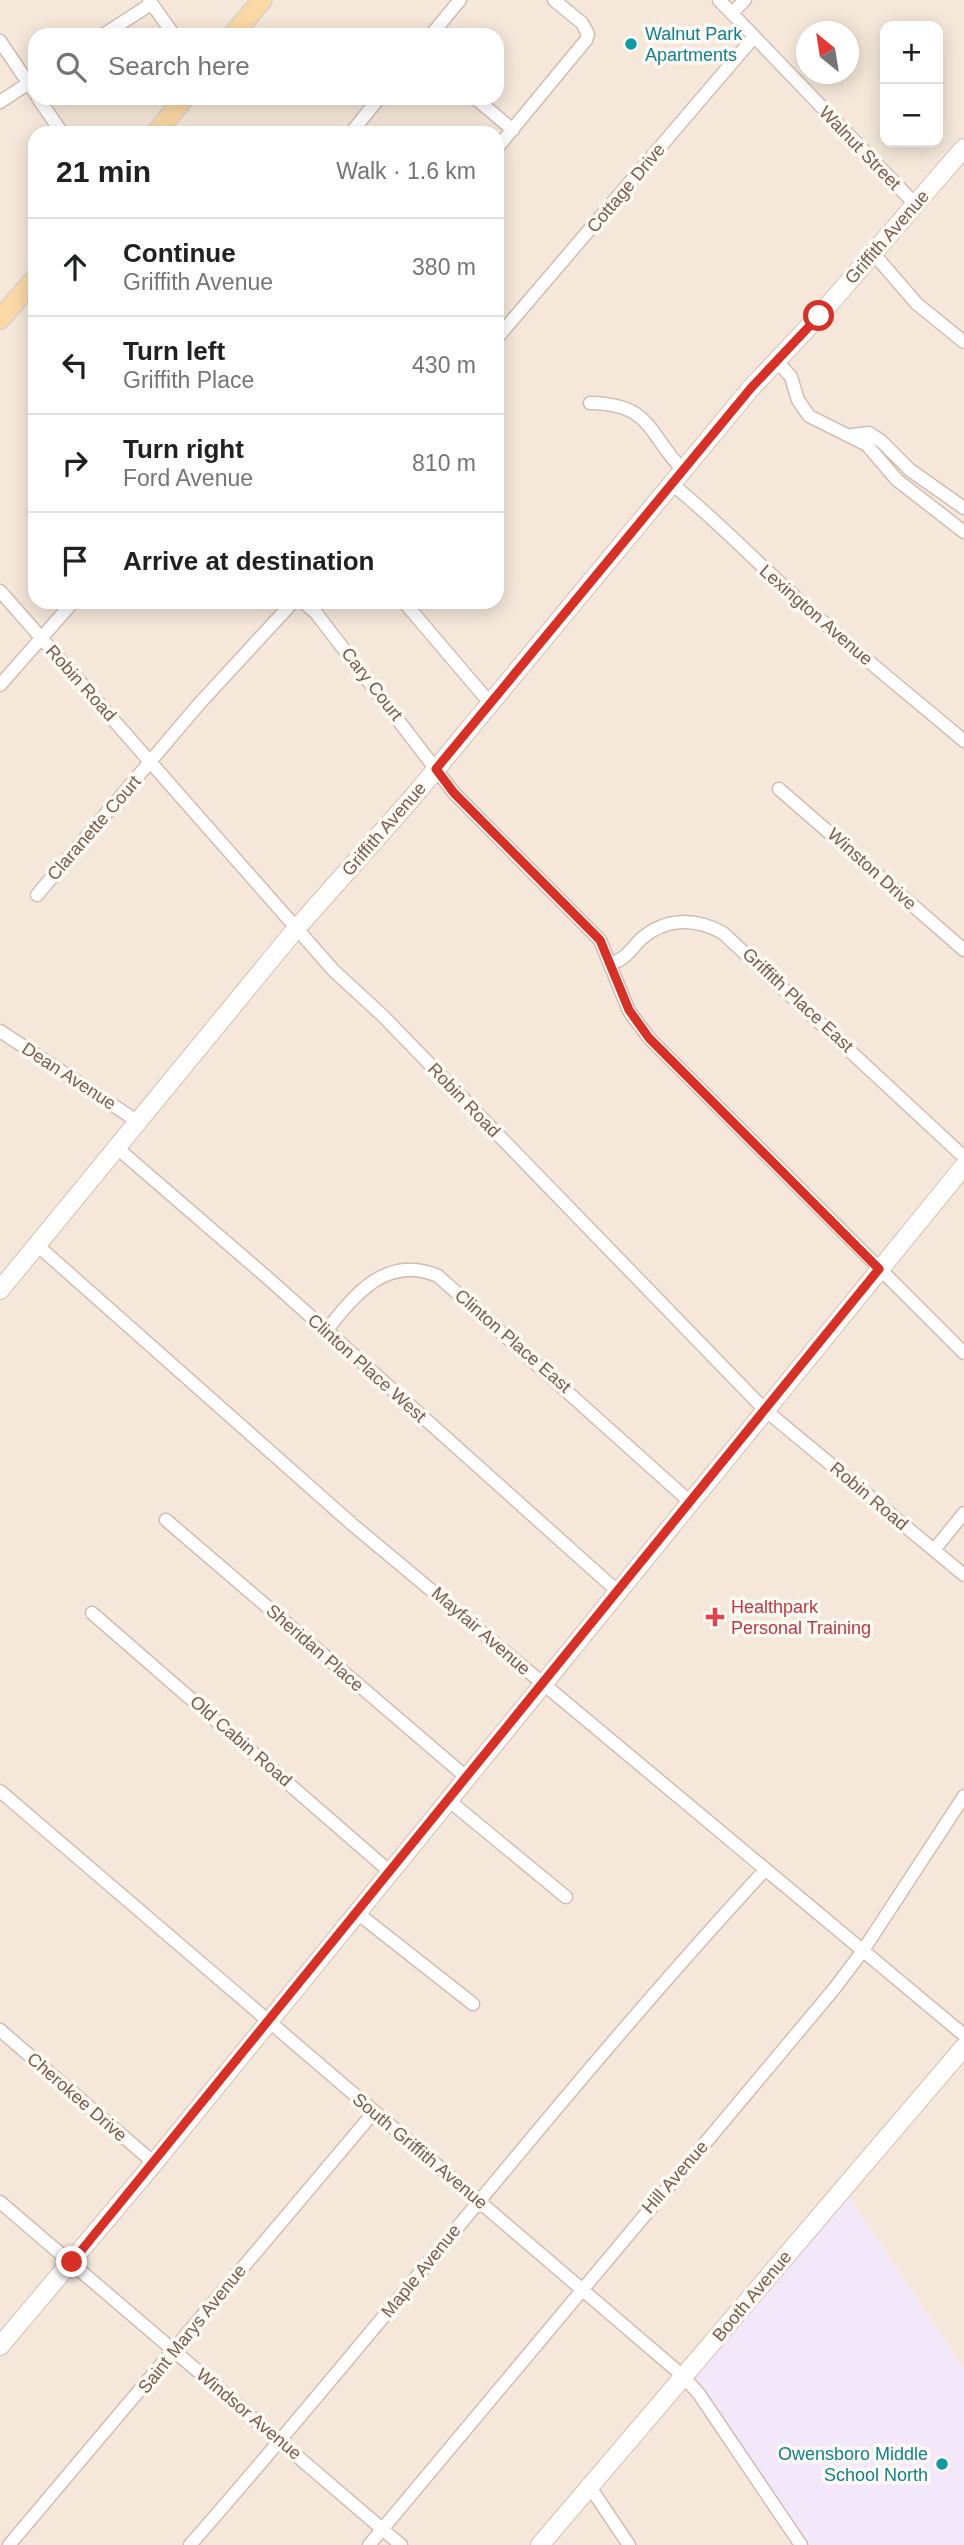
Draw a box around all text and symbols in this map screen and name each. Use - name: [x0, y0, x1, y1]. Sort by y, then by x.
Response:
- north arrow: [796, 21, 859, 84]
- map controls: [880, 21, 943, 147]
- button: +: [880, 21, 943, 84]
- place label: Walnut Park Apartments: [645, 24, 743, 65]
- search box: [28, 28, 504, 105]
- marker: Walnut Park Apartments: [623, 36, 639, 52]
- icon: search: [52, 48, 90, 86]
- text: Search here: [108, 51, 250, 81]
- button: −: [880, 84, 943, 147]
- street label: Walnut Street: [815, 102, 905, 194]
- street label: Cottage Drive: [583, 139, 669, 237]
- text: 21 min: [56, 155, 151, 188]
- text: Walk · 1.6 km: [336, 158, 476, 184]
- street label: Griffith Avenue: [841, 186, 933, 288]
- text: Continue: [123, 238, 236, 268]
- icon: ahead: [56, 248, 94, 286]
- text: 380 m: [412, 254, 476, 280]
- text: Griffith Avenue: [123, 269, 273, 295]
- route start: [803, 300, 834, 331]
- text: Turn left: [123, 336, 225, 366]
- icon: left: [56, 346, 94, 384]
- text: 430 m: [412, 352, 476, 378]
- text: Griffith Place: [123, 367, 254, 393]
- text: Turn right: [123, 434, 244, 464]
- icon: right: [56, 444, 94, 482]
- text: 810 m: [412, 450, 476, 476]
- text: Ford Avenue: [123, 465, 253, 491]
- icon: arrive: [56, 542, 94, 580]
- text: Arrive at destination: [123, 546, 374, 576]
- street label: Lexington Avenue: [756, 561, 876, 669]
- street label: Robin Road: [42, 641, 120, 725]
- street label: Cary Court: [337, 644, 407, 724]
- street label: Claranette Court: [43, 772, 145, 884]
- street label: Griffith Avenue: [338, 778, 430, 880]
- street label: Winston Drive: [824, 824, 920, 914]
- street label: Griffith Place East: [739, 944, 857, 1056]
- street label: Dean Avenue: [18, 1038, 120, 1114]
- street label: Robin Road: [424, 1059, 504, 1141]
- street label: Clinton Place East: [451, 1285, 575, 1397]
- street label: Clinton Place West: [304, 1310, 430, 1426]
- street label: Robin Road: [826, 1458, 912, 1534]
- street label: Mayfair Avenue: [428, 1583, 534, 1679]
- place label: Healthpark Personal Training: [731, 1597, 871, 1638]
- street label: Sheridan Place: [262, 1600, 368, 1696]
- marker: Healthpark Personal Training: [705, 1607, 725, 1627]
- street label: Old Cabin Road: [186, 1691, 296, 1791]
- street label: Cherokee Drive: [23, 2048, 131, 2146]
- street label: South Griffith Avenue: [349, 2089, 491, 2213]
- street label: Hill Avenue: [638, 2137, 712, 2217]
- street label: Maple Avenue: [377, 2221, 465, 2321]
- route end: [56, 2246, 87, 2277]
- street label: Booth Avenue: [708, 2247, 796, 2345]
- street label: Saint Marys Avenue: [134, 2261, 250, 2397]
- street label: Windsor Avenue: [192, 2364, 306, 2464]
- place label: Owensboro Middle School North: [778, 2444, 928, 2485]
- marker: Owensboro Middle School North: [934, 2456, 950, 2472]

